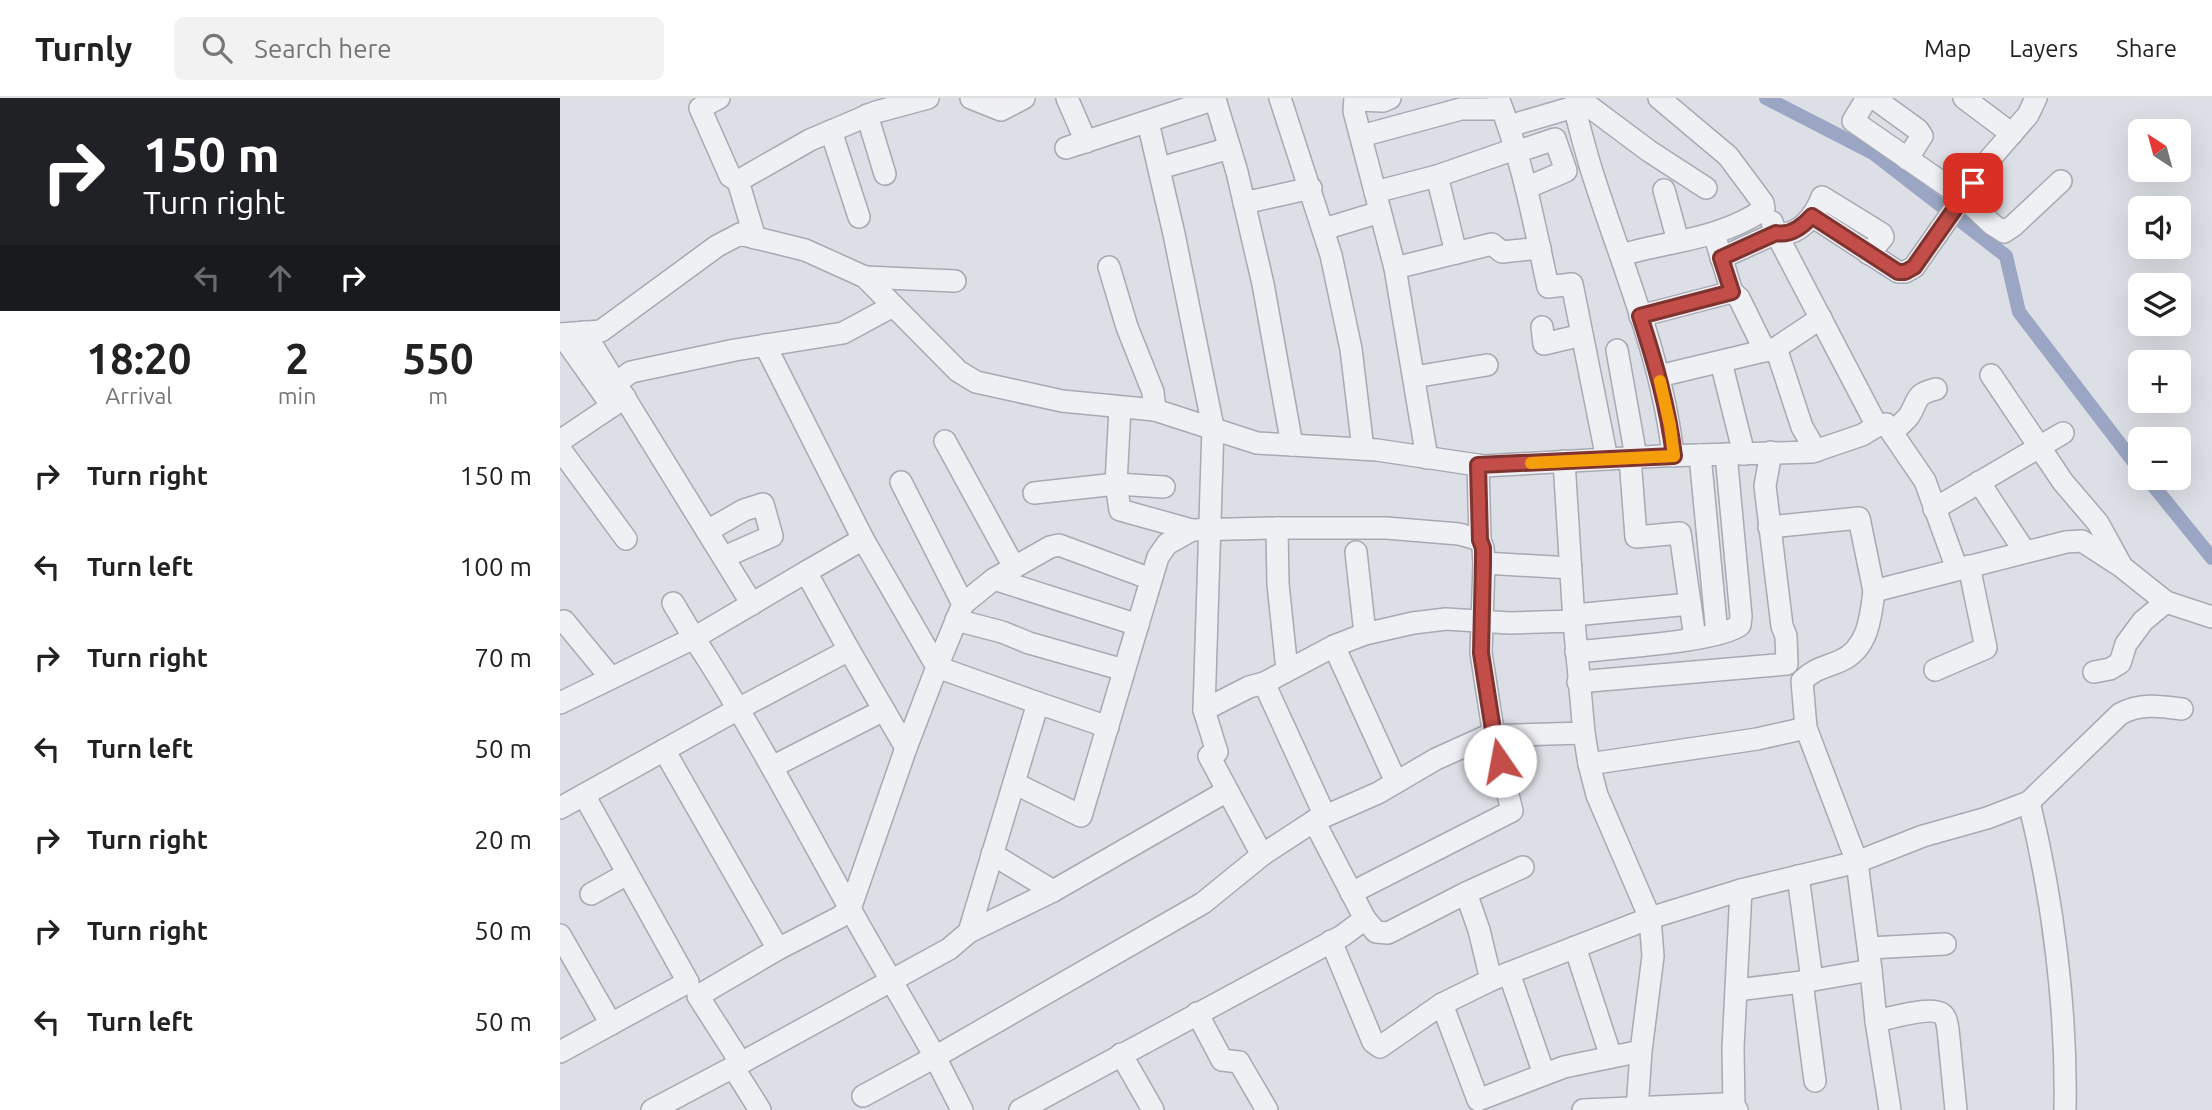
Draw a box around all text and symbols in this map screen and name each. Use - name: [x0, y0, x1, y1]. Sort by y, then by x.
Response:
- search box: [174, 17, 664, 80]
- icon: search: [198, 29, 236, 67]
- text: Turnly: [35, 30, 132, 67]
- text: Search here: [254, 34, 392, 63]
- text: Map: [1924, 35, 1971, 62]
- text: Layers: [2009, 35, 2078, 62]
- text: Share: [2116, 35, 2177, 62]
- north arrow: [2128, 119, 2191, 182]
- map controls: [2128, 119, 2191, 490]
- icon: right: [28, 126, 119, 217]
- text: 150 m: [143, 126, 280, 181]
- pin: [1943, 153, 2003, 213]
- icon: arrive: [1954, 164, 1992, 202]
- text: Turn right: [143, 184, 285, 220]
- button: sound: [2128, 196, 2191, 259]
- icon: left: [188, 259, 226, 297]
- icon: ahead: [261, 259, 299, 297]
- icon: right: [334, 259, 372, 297]
- button: layers: [2128, 273, 2191, 336]
- text: 18:20: [86, 335, 191, 382]
- text: 2: [285, 335, 309, 382]
- text: 550: [403, 335, 474, 382]
- button: +: [2128, 350, 2191, 413]
- text: Arrival: [105, 383, 172, 408]
- text: min: [278, 383, 316, 408]
- text: m: [428, 383, 448, 408]
- button: −: [2128, 427, 2191, 490]
- icon: right: [28, 457, 66, 495]
- text: Turn right: [87, 461, 208, 490]
- text: 150 m: [460, 461, 532, 490]
- icon: left: [28, 548, 66, 586]
- text: Turn left: [87, 552, 193, 581]
- text: 100 m: [460, 552, 532, 581]
- icon: right: [28, 639, 66, 677]
- text: Turn right: [87, 643, 208, 672]
- text: 70 m: [474, 643, 532, 672]
- position arrow: [1463, 724, 1537, 798]
- icon: left: [28, 730, 66, 768]
- text: Turn left: [87, 734, 193, 763]
- text: 50 m: [474, 734, 532, 763]
- icon: right: [28, 821, 66, 859]
- text: Turn right: [87, 825, 208, 854]
- text: 20 m: [474, 825, 532, 854]
- icon: right: [28, 912, 66, 950]
- text: Turn right: [87, 916, 208, 945]
- text: 50 m: [474, 916, 532, 945]
- icon: left: [28, 1003, 66, 1041]
- text: Turn left: [87, 1007, 193, 1036]
- text: 50 m: [474, 1007, 532, 1036]

